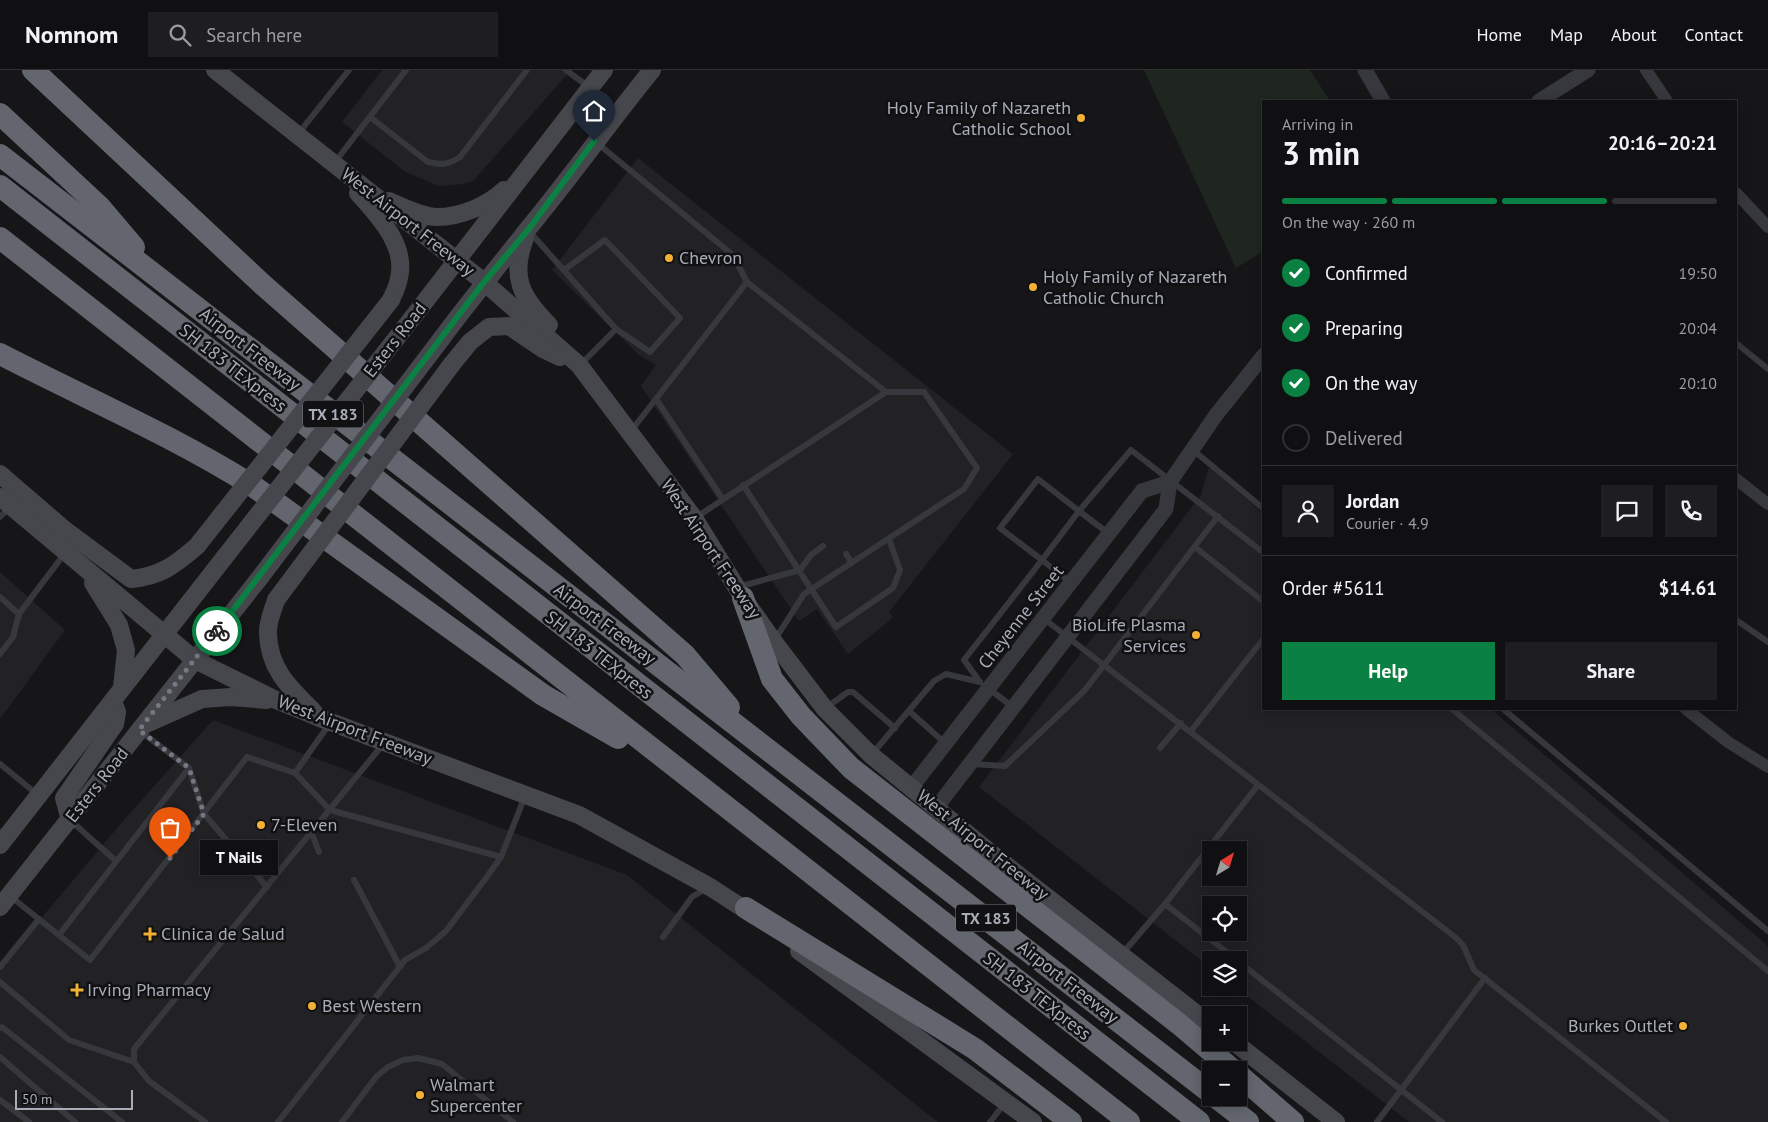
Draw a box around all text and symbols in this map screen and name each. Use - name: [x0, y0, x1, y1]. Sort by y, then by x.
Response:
- search box: [148, 12, 498, 57]
- text: Nomnom: [25, 19, 118, 50]
- icon: search: [166, 21, 194, 49]
- text: Search here: [206, 23, 302, 47]
- text: Home: [1476, 23, 1522, 46]
- text: Map: [1550, 23, 1583, 46]
- text: About: [1611, 23, 1657, 46]
- text: Contact: [1685, 23, 1743, 46]
- pin: [573, 90, 615, 141]
- place label: Holy Family of Nazareth Catholic School: [887, 96, 1072, 140]
- icon: home: [580, 97, 608, 125]
- marker: Holy Family of Nazareth Catholic School: [1075, 112, 1087, 124]
- text: Arriving in: [1282, 114, 1353, 134]
- text: 20:16–20:21: [1608, 131, 1717, 155]
- text: 3 min: [1282, 132, 1360, 174]
- street label: West Airport Freeway: [337, 162, 480, 281]
- text: On the way · 260 m: [1282, 212, 1415, 232]
- place label: Chevron: [679, 246, 742, 269]
- marker: Chevron: [663, 252, 675, 264]
- icon: check: [1282, 259, 1310, 287]
- text: Confirmed: [1325, 261, 1408, 285]
- text: 19:50: [1679, 263, 1717, 283]
- place label: Holy Family of Nazareth Catholic Church: [1043, 265, 1227, 309]
- marker: Holy Family of Nazareth Catholic Church: [1027, 281, 1039, 293]
- street label: Esters Road: [358, 298, 431, 382]
- street label: Airport Freeway: [195, 302, 306, 396]
- icon: check: [1282, 314, 1310, 342]
- text: Preparing: [1325, 316, 1403, 340]
- street label: SH 183 TEXpress: [175, 318, 292, 417]
- text: 20:04: [1679, 318, 1717, 338]
- icon: check: [1282, 369, 1310, 397]
- text: On the way: [1325, 371, 1417, 395]
- text: 20:10: [1679, 373, 1717, 393]
- road number: TX 183: [303, 400, 363, 428]
- text: Delivered: [1325, 426, 1403, 450]
- street label: West Airport Freeway: [656, 475, 767, 623]
- button: person: [1282, 485, 1334, 537]
- button: chat: [1601, 485, 1653, 537]
- button: phone: [1665, 485, 1717, 537]
- text: Jordan: [1346, 489, 1399, 513]
- text: Courier · 4.9: [1346, 513, 1429, 533]
- street label: Cheyenne Street: [973, 560, 1068, 673]
- text: Order #5611: [1282, 576, 1385, 600]
- text: $14.61: [1658, 576, 1717, 600]
- street label: Airport Freeway: [550, 578, 662, 670]
- street label: SH 183 TEXpress: [541, 605, 658, 704]
- courier: [192, 606, 242, 656]
- place label: BioLife Plasma Services: [1072, 613, 1186, 657]
- icon: bike: [203, 617, 231, 645]
- marker: BioLife Plasma Services: [1190, 629, 1202, 641]
- button: Help: [1282, 642, 1495, 700]
- button: Share: [1505, 642, 1717, 700]
- street label: West Airport Freeway: [275, 690, 436, 770]
- street label: Esters Road: [60, 743, 133, 827]
- street label: West Airport Freeway: [913, 784, 1055, 905]
- pin: [149, 807, 191, 858]
- place label: 7-Eleven: [271, 813, 337, 836]
- icon: bag: [156, 814, 184, 842]
- marker: 7-Eleven: [255, 819, 267, 831]
- callout: T Nails: [200, 840, 278, 876]
- north arrow: [1202, 841, 1248, 886]
- map controls: [1202, 841, 1247, 1106]
- text: T Nails: [216, 847, 262, 867]
- button: locate: [1202, 896, 1247, 941]
- road number: TX 183: [956, 904, 1016, 931]
- place label: Clinica de Salud: [161, 922, 285, 945]
- marker: Clinica de Salud: [143, 927, 157, 941]
- street label: Airport Freeway: [1013, 935, 1124, 1029]
- street label: SH 183 TEXpress: [979, 946, 1096, 1045]
- button: layers: [1202, 951, 1247, 996]
- place label: Irving Pharmacy: [87, 978, 212, 1001]
- marker: Irving Pharmacy: [71, 984, 83, 996]
- place label: Best Western: [322, 994, 422, 1017]
- marker: Best Western: [306, 1000, 318, 1012]
- button: +: [1202, 1006, 1247, 1051]
- place label: Burkes Outlet: [1568, 1014, 1673, 1037]
- marker: Burkes Outlet: [1677, 1020, 1689, 1032]
- button: −: [1202, 1061, 1247, 1106]
- place label: Walmart Supercenter: [430, 1073, 522, 1117]
- scale bar: [15, 1087, 132, 1110]
- marker: Walmart Supercenter: [414, 1089, 426, 1101]
- text: 50 m: [22, 1090, 52, 1108]

